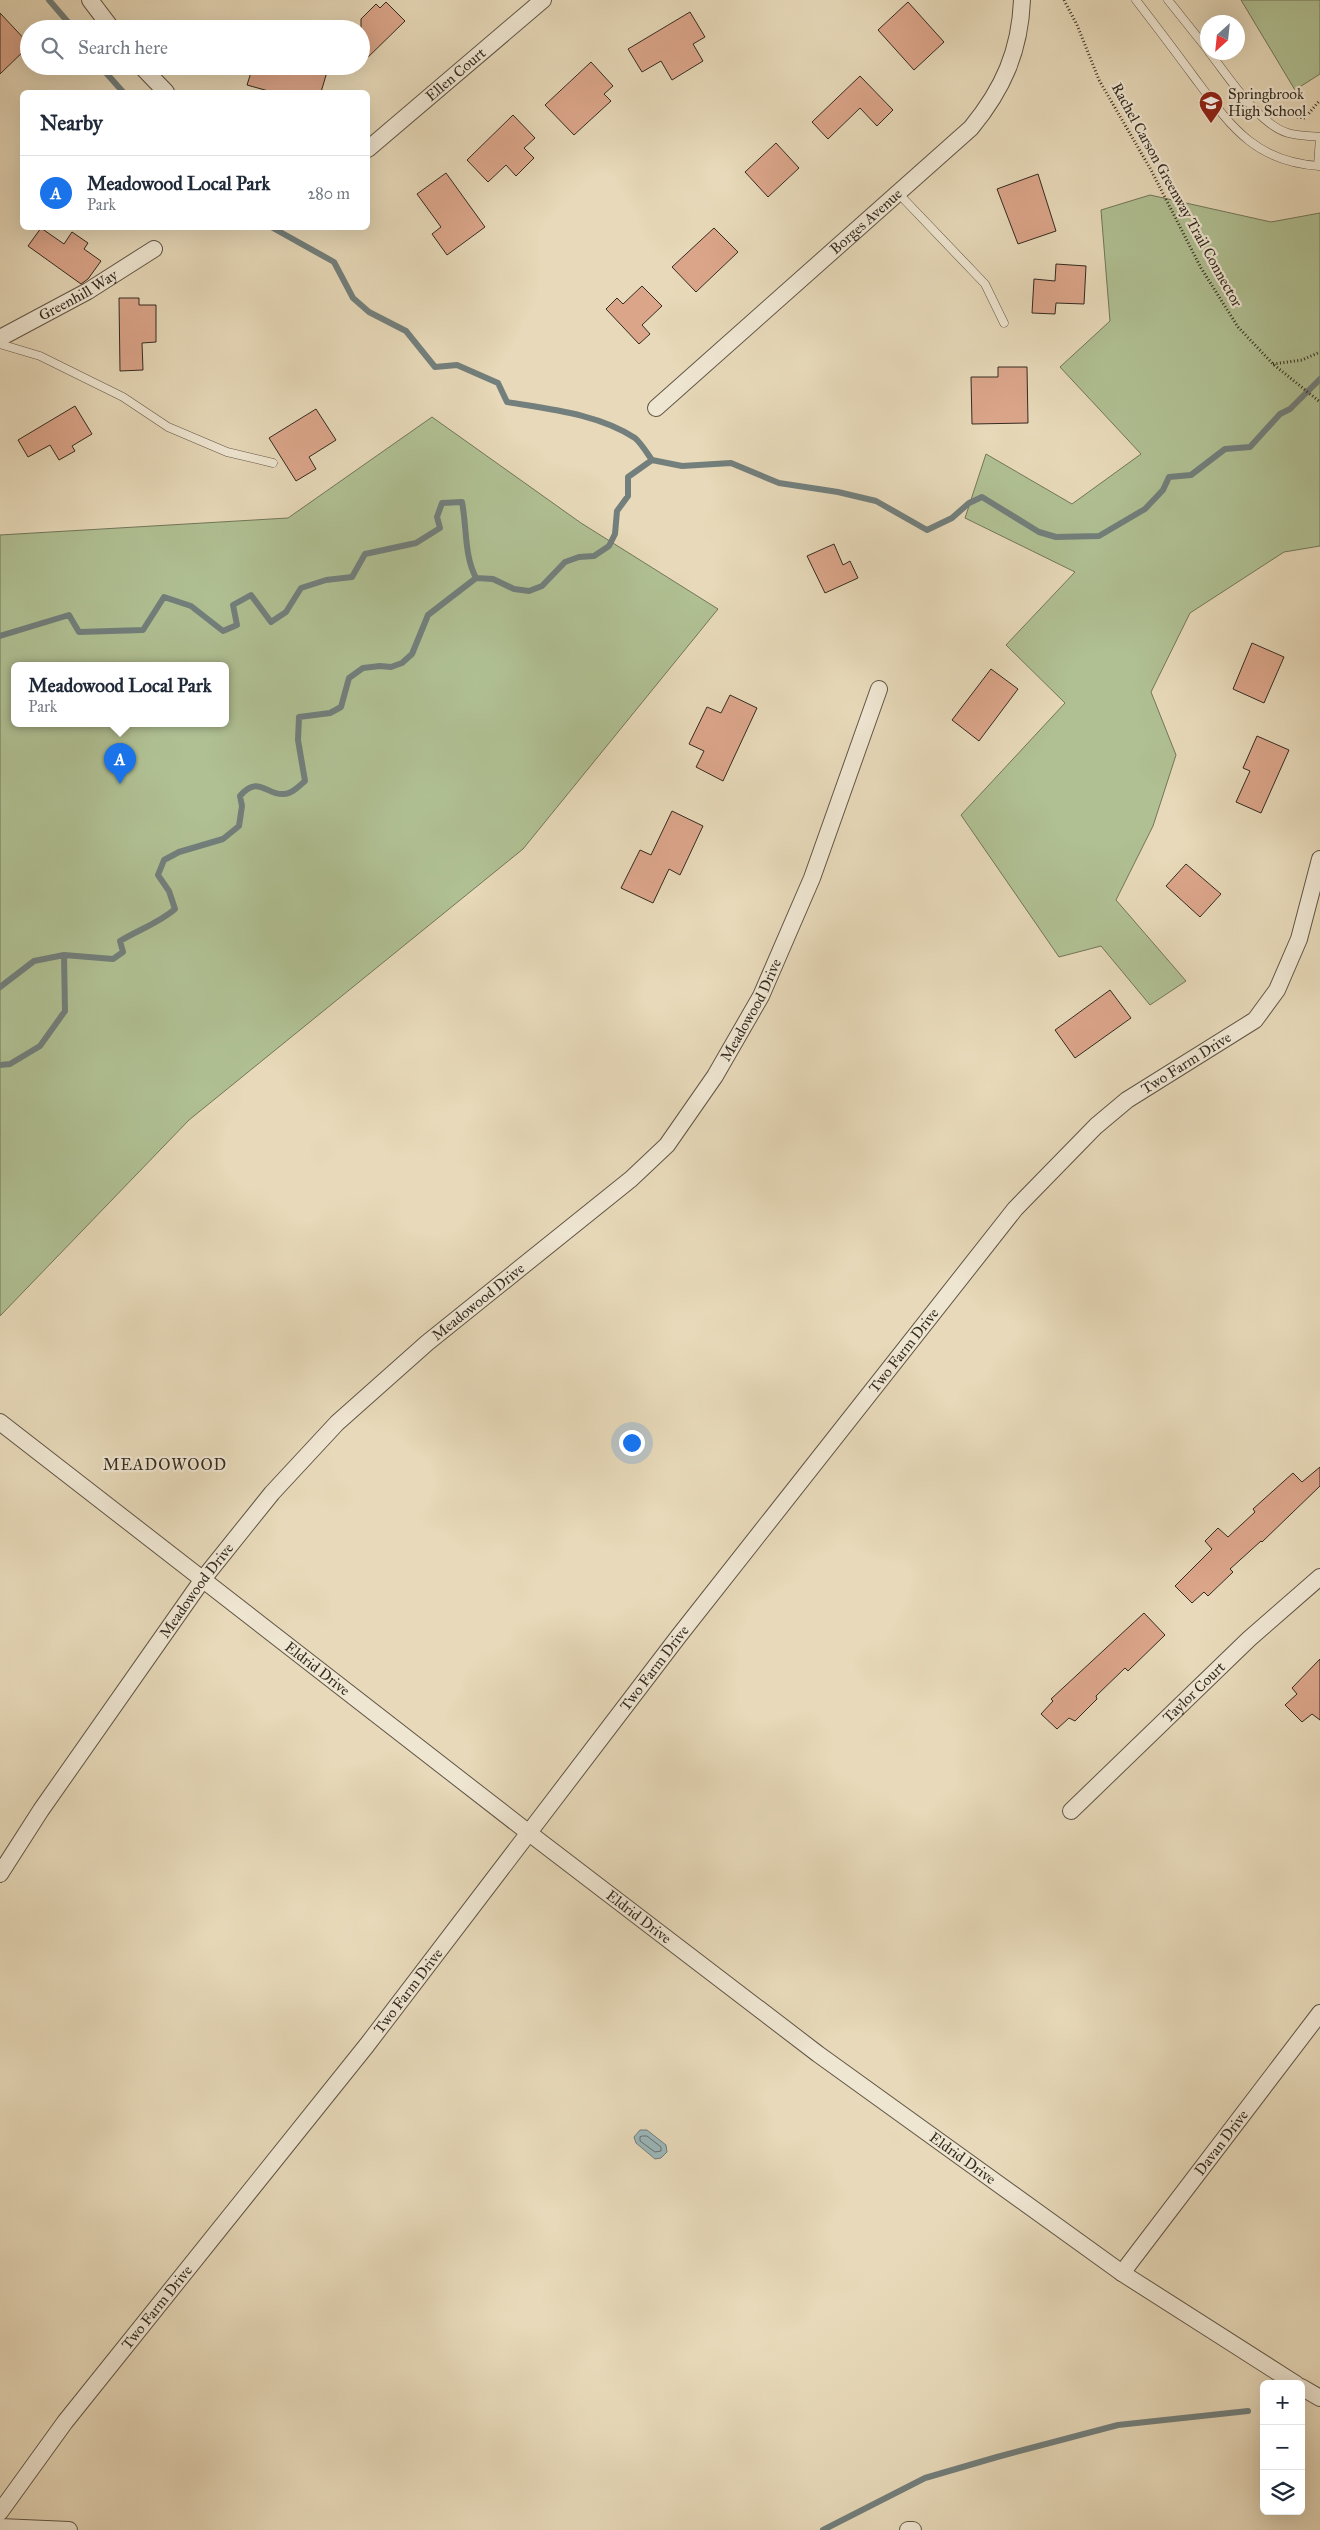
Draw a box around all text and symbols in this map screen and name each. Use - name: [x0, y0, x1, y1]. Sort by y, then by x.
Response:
- north arrow: [1200, 15, 1245, 60]
- search box: [20, 20, 370, 75]
- icon: search: [38, 34, 66, 62]
- text: Search here: [78, 36, 168, 59]
- street label: Ellen Court: [422, 43, 490, 105]
- street label: Rachel Carson Greenway Trail Connector: [1108, 80, 1246, 311]
- place label: Springbrook High School: [1228, 85, 1307, 120]
- school or university icon: Springbrook High School: [1198, 90, 1224, 124]
- text: Nearby: [40, 110, 103, 136]
- text: Meadowood Local Park: [87, 172, 270, 195]
- text: A: [51, 184, 61, 203]
- text: 280 m: [307, 184, 350, 203]
- street label: Borges Avenue: [826, 185, 906, 258]
- text: Park: [87, 195, 116, 214]
- street label: Greenhill Way: [36, 265, 122, 325]
- popup: [11, 662, 229, 727]
- text: Meadowood Local Park: [28, 674, 212, 697]
- text: Park: [28, 697, 57, 716]
- pin: A: [104, 743, 136, 784]
- street label: Meadowood Drive: [716, 956, 785, 1064]
- street label: Two Farm Drive: [1138, 1028, 1234, 1098]
- street label: Meadowood Drive: [428, 1259, 528, 1344]
- street label: Two Farm Drive: [865, 1304, 943, 1396]
- your location: [619, 1430, 645, 1456]
- district label: MEADOWOOD: [103, 1455, 227, 1474]
- street label: Meadowood Drive: [155, 1539, 237, 1641]
- street label: Two Farm Drive: [616, 1622, 693, 1714]
- street label: Eldrid Drive: [281, 1638, 354, 1700]
- street label: Taylor Court: [1159, 1657, 1229, 1726]
- street label: Eldrid Drive: [602, 1886, 675, 1948]
- street label: Two Farm Drive: [370, 1945, 446, 2037]
- street label: Davan Drive: [1191, 2106, 1252, 2179]
- street label: Eldrid Drive: [926, 2128, 999, 2188]
- street label: Two Farm Drive: [118, 2262, 196, 2353]
- map controls: [1260, 2380, 1305, 2515]
- button: +: [1260, 2380, 1305, 2425]
- button: −: [1260, 2425, 1305, 2470]
- button: layers: [1260, 2470, 1305, 2515]

